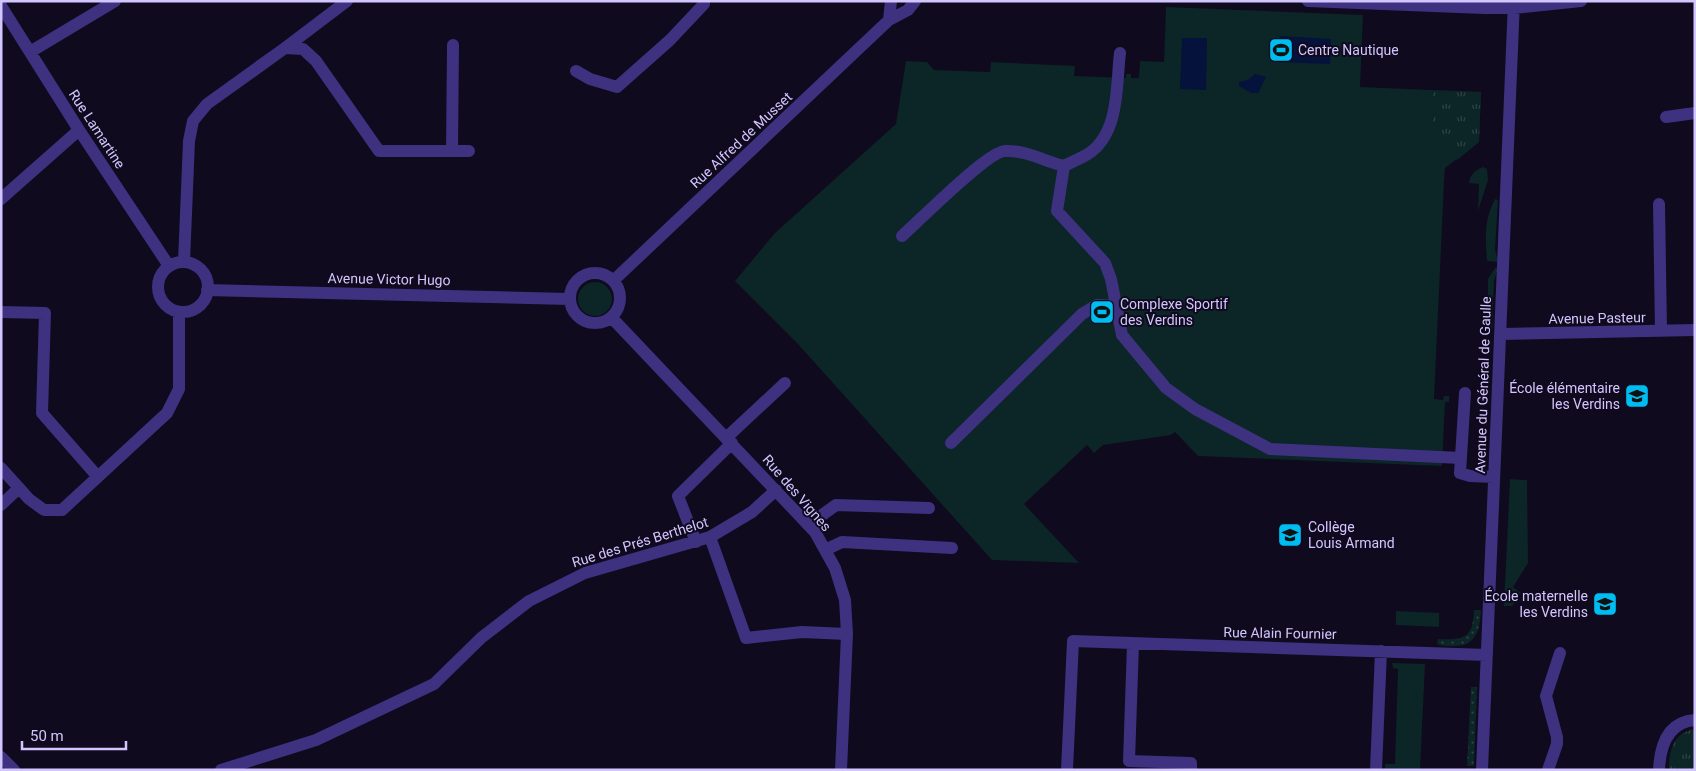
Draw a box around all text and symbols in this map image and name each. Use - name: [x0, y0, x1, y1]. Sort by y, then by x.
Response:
- sports icon: Centre Nautique: [1268, 37, 1294, 63]
- place label: Centre Nautique: [1298, 42, 1399, 58]
- street label: Rue Lamartine: [66, 87, 128, 171]
- street label: Rue Alfred de Musset: [687, 88, 795, 191]
- street label: Avenue Victor Hugo: [327, 270, 451, 288]
- place label: Complexe Sportif des Verdins: [1120, 296, 1228, 328]
- street label: Avenue du Général de Gaulle: [1472, 296, 1494, 474]
- sports icon: Complexe Sportif des Verdins: [1089, 299, 1115, 325]
- street label: Avenue Pasteur: [1548, 309, 1646, 327]
- place label: École élémentaire les Verdins: [1509, 379, 1620, 412]
- school or university icon: École élémentaire les Verdins: [1624, 383, 1650, 409]
- street label: Rue des Vignes: [760, 452, 834, 534]
- street label: Rue des Prés Berthelot: [570, 514, 711, 570]
- place label: Collège Louis Armand: [1308, 519, 1395, 551]
- school or university icon: Collège Louis Armand: [1277, 522, 1303, 548]
- place label: École maternelle les Verdins: [1485, 587, 1588, 620]
- school or university icon: École maternelle les Verdins: [1592, 591, 1618, 617]
- street label: Rue Alain Fournier: [1223, 624, 1337, 642]
- scale bar: [22, 718, 126, 750]
- text: 50 m: [30, 727, 64, 745]

